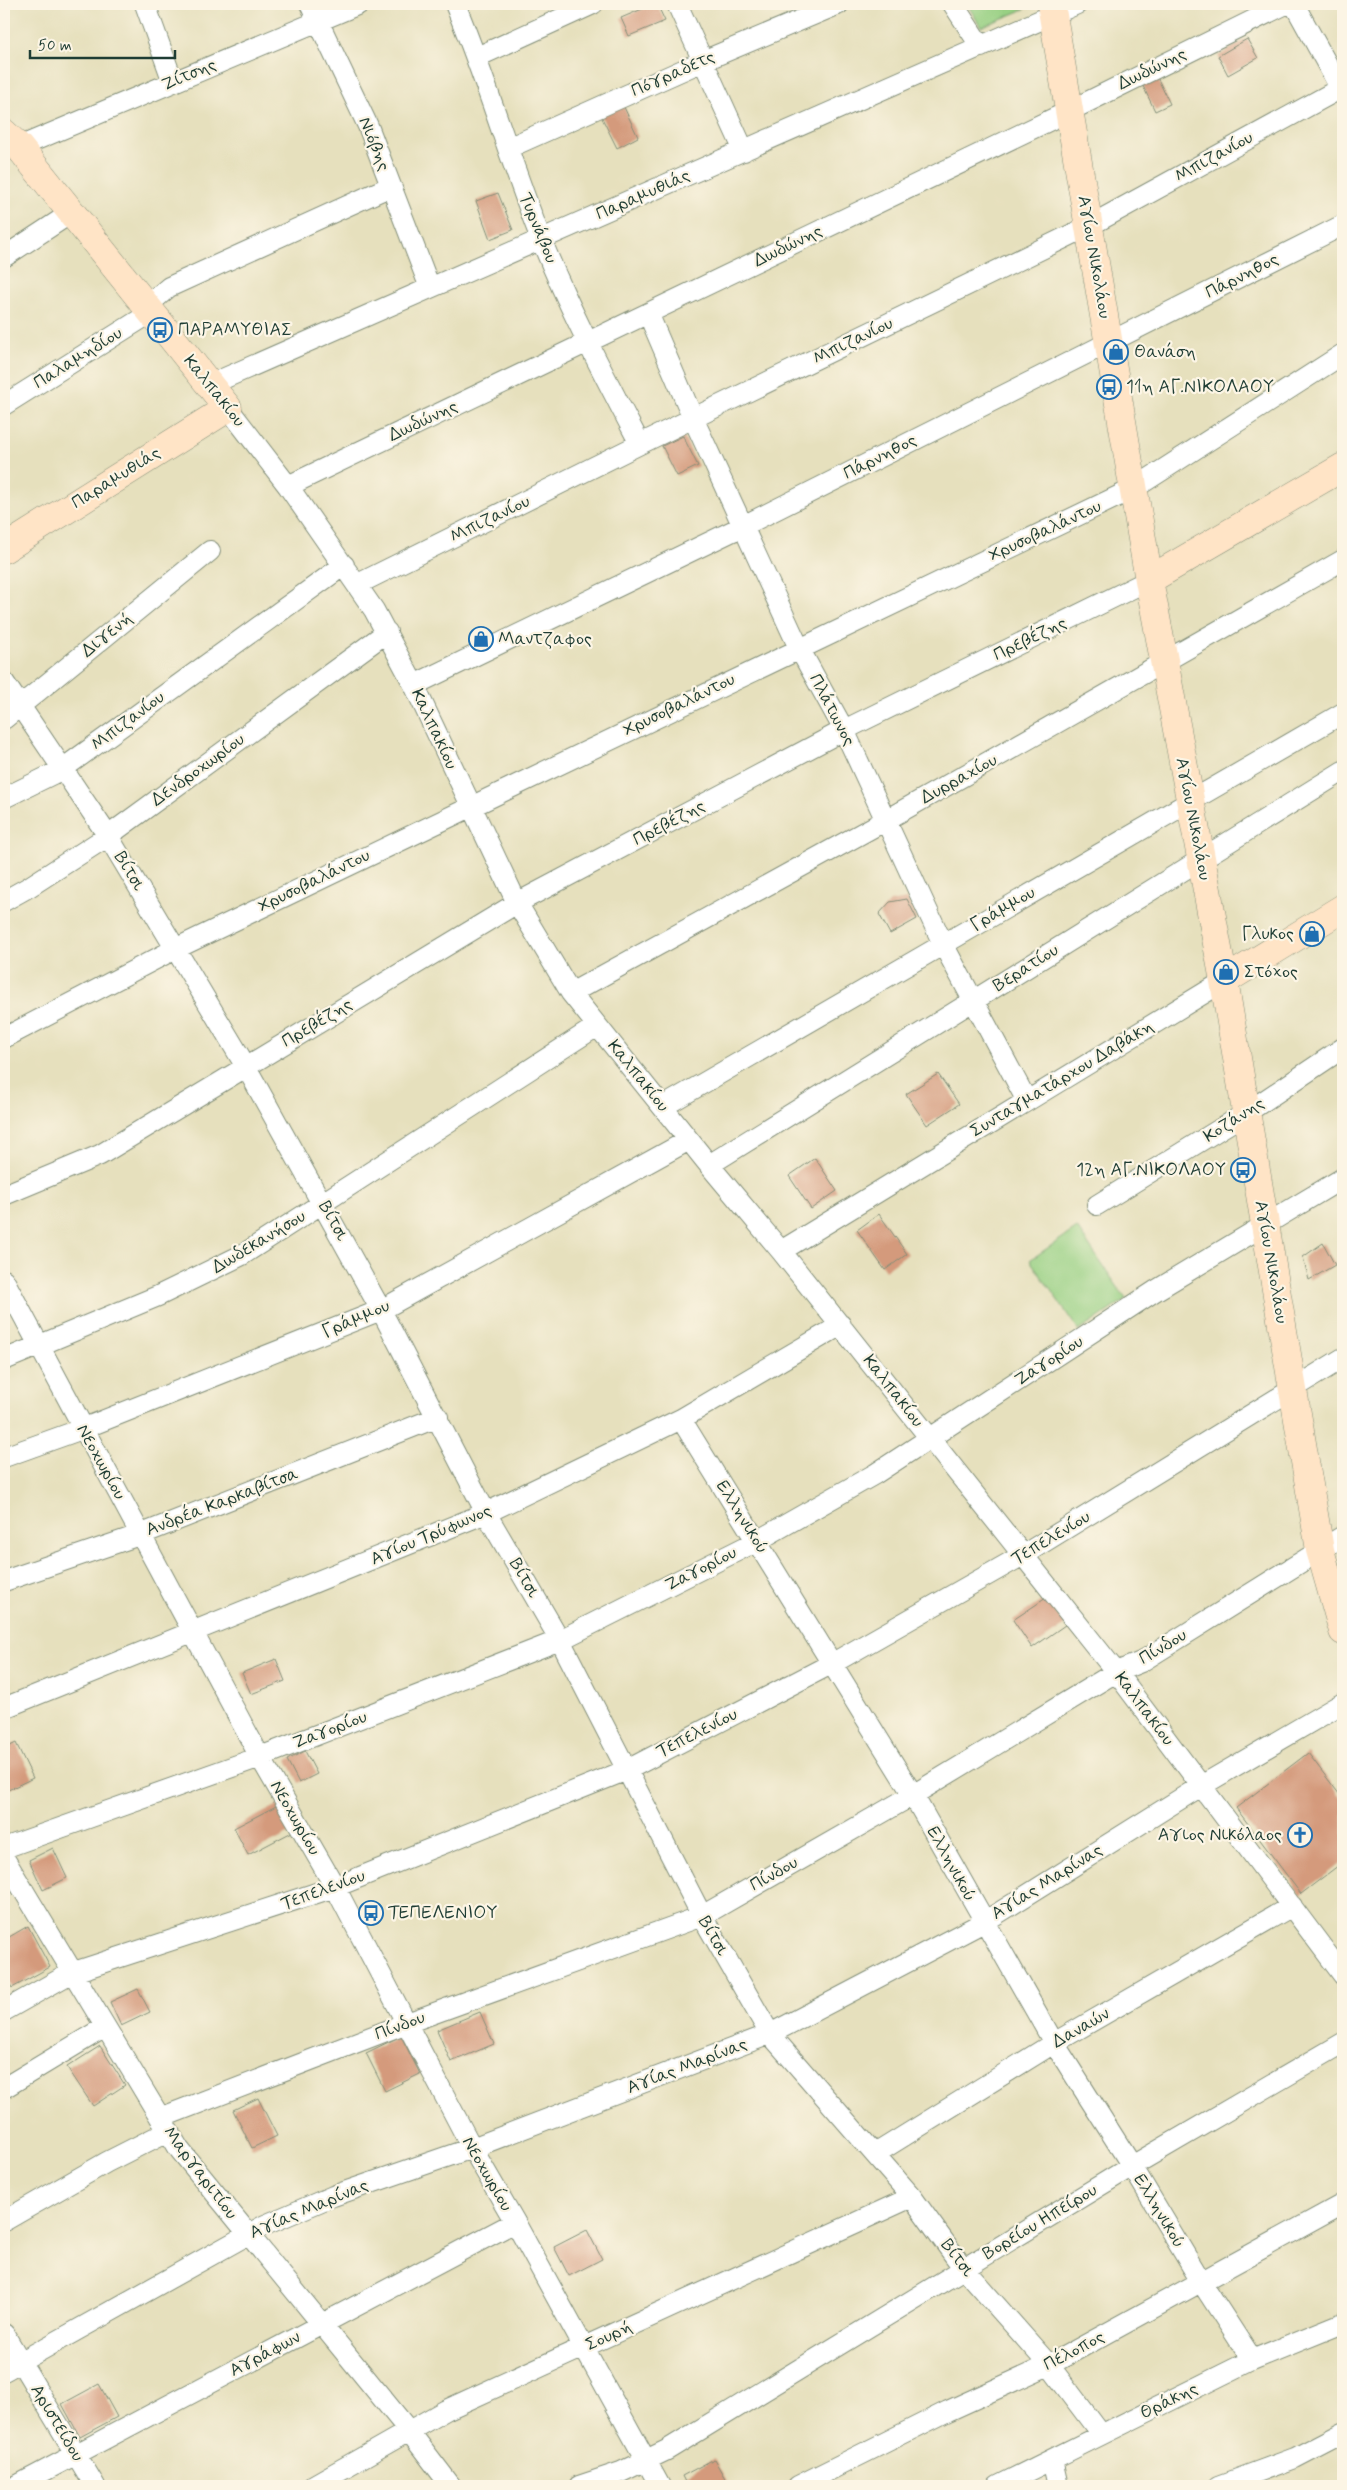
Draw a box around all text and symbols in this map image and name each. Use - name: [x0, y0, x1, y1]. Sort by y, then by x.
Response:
- scale bar: [30, 28, 175, 60]
- text: 50 m: [38, 36, 72, 56]
- street label: Δωδώνης: [1114, 42, 1191, 96]
- street label: Πόγραδετς: [627, 45, 719, 103]
- street label: Ζίτσης: [158, 53, 220, 97]
- street label: Νιόβης: [352, 113, 396, 175]
- street label: Μπιζανίου: [1170, 126, 1258, 188]
- street label: Παραμυθιάς: [592, 163, 694, 226]
- street label: Τυρνάβου: [513, 189, 563, 267]
- street label: Αγίου Νικολάου: [1071, 194, 1117, 320]
- street label: Δωδώνης: [750, 219, 827, 273]
- street label: Πάρνηθος: [1201, 247, 1283, 305]
- street label: Μπιζανίου: [809, 311, 897, 371]
- bus stop icon: ΠΑΡΑΜΥΘΙΑΣ: [147, 317, 173, 343]
- place label: ΠΑΡΑΜΥΘΙΑΣ: [178, 318, 292, 342]
- street label: Παλαμηδίου: [29, 321, 127, 395]
- shop icon: Θανάση: [1103, 339, 1129, 365]
- place label: Θανάση: [1134, 340, 1196, 364]
- street label: Καλπακίου: [177, 350, 251, 432]
- bus stop icon: 11η ΑΓ.ΝΙΚΟΛΑΟΥ: [1096, 374, 1122, 400]
- place label: 11η ΑΓ.ΝΙΚΟΛΑΟΥ: [1126, 375, 1274, 399]
- street label: Δωδώνης: [384, 394, 462, 447]
- street label: Πάρνηθος: [839, 428, 921, 486]
- street label: Παραμυθιάς: [67, 441, 165, 515]
- street label: Μπιζανίου: [446, 489, 534, 549]
- street label: Χρυσοβαλάντου: [985, 494, 1105, 568]
- street label: Διγενή: [76, 607, 138, 663]
- street label: Πρεβέζης: [989, 610, 1071, 667]
- shop icon: Μαντζαφος: [468, 626, 494, 652]
- place label: Μαντζαφος: [498, 627, 592, 651]
- street label: Χρυσοβαλάντου: [619, 667, 739, 743]
- street label: Πλάτωνος: [803, 670, 861, 750]
- street label: Μπιζανίου: [86, 685, 170, 757]
- street label: Καλπακίου: [405, 685, 463, 773]
- street label: Δενδροχωρίου: [146, 728, 250, 812]
- street label: Δυρραχίου: [916, 748, 1002, 810]
- street label: Αγίου Νικολάου: [1169, 756, 1217, 882]
- street label: Πρεβέζης: [628, 793, 709, 852]
- street label: Χρυσοβαλάντου: [254, 843, 374, 919]
- street label: Βίτσι: [108, 847, 150, 896]
- street label: Γράμμου: [966, 881, 1040, 937]
- shop icon: Γλυκος: [1299, 921, 1325, 947]
- place label: Γλυκος: [1241, 922, 1294, 946]
- street label: Βερατίου: [989, 938, 1063, 998]
- shop icon: Στόχος: [1213, 959, 1239, 985]
- place label: Στόχος: [1244, 960, 1298, 984]
- street label: Πρεβέζης: [277, 992, 357, 1054]
- street label: Συνταγματάρχου Δαβάκη: [966, 1015, 1158, 1143]
- street label: Καλπακίου: [601, 1035, 675, 1117]
- street label: Κοζάνης: [1199, 1091, 1269, 1149]
- bus stop icon: 12η ΑΓ.ΝΙΚΟΛΑΟΥ: [1230, 1157, 1256, 1183]
- place label: 12η ΑΓ.ΝΙΚΟΛΑΟΥ: [1076, 1158, 1226, 1182]
- street label: Βίτσι: [312, 1197, 354, 1246]
- street label: Αγίου Νικολάου: [1248, 1199, 1294, 1325]
- street label: Δωδεκανήσου: [208, 1205, 310, 1279]
- street label: Γράμμου: [318, 1294, 394, 1344]
- street label: Ζαγορίου: [1010, 1330, 1088, 1392]
- street label: Καλπακίου: [857, 1350, 929, 1432]
- street label: Νεοχωρίου: [70, 1420, 132, 1504]
- street label: Ανδρέα Καρκαβίτσα: [142, 1461, 302, 1542]
- street label: Ελληνικού: [710, 1476, 774, 1558]
- street label: Αγίου Τρύφωνος: [367, 1499, 495, 1571]
- street label: Τεπελενίου: [1007, 1505, 1095, 1571]
- street label: Ζαγορίου: [661, 1541, 741, 1597]
- street label: Βίτσι: [503, 1554, 545, 1603]
- street label: Πίνδου: [1135, 1623, 1191, 1671]
- street label: Καλπακίου: [1108, 1667, 1180, 1751]
- street label: Τεπελενίου: [652, 1702, 742, 1764]
- street label: Ζαγορίου: [289, 1705, 371, 1755]
- street label: Νεοχωρίου: [264, 1776, 326, 1860]
- street label: Ελληνικού: [921, 1822, 981, 1906]
- church icon: Αγιος Νικόλαος: [1287, 1822, 1313, 1848]
- place label: Αγιος Νικόλαος: [1158, 1823, 1282, 1847]
- street label: Αγίας Μαρίνας: [987, 1838, 1107, 1926]
- street label: Πίνδου: [746, 1851, 802, 1897]
- street label: Τεπελενίου: [278, 1864, 368, 1916]
- bus stop icon: ΤΕΠΕΛΕΝΙΟΥ: [358, 1900, 384, 1926]
- place label: ΤΕΠΕΛΕΝΙΟΥ: [388, 1901, 497, 1925]
- street label: Βίτσι: [692, 1912, 734, 1961]
- street label: Δαναών: [1048, 2002, 1114, 2054]
- street label: Πίνδου: [372, 2006, 428, 2046]
- street label: Αγίας Μαρίνας: [623, 2032, 751, 2100]
- street label: Μαργαριτίου: [157, 2122, 243, 2224]
- street label: Νεοχωρίου: [456, 2132, 518, 2216]
- street label: Ελληνικού: [1127, 2169, 1191, 2253]
- street label: Αγίας Μαρίνας: [246, 2173, 372, 2245]
- street label: Βορείου Ηπείρου: [978, 2178, 1102, 2266]
- street label: Βίτσι: [935, 2234, 979, 2282]
- street label: Σουρή: [582, 2315, 636, 2357]
- street label: Πέλοπος: [1039, 2324, 1109, 2377]
- street label: Αγράφων: [225, 2325, 305, 2383]
- street label: Θράκης: [1136, 2377, 1202, 2425]
- street label: Αριστείδου: [25, 2380, 89, 2466]

